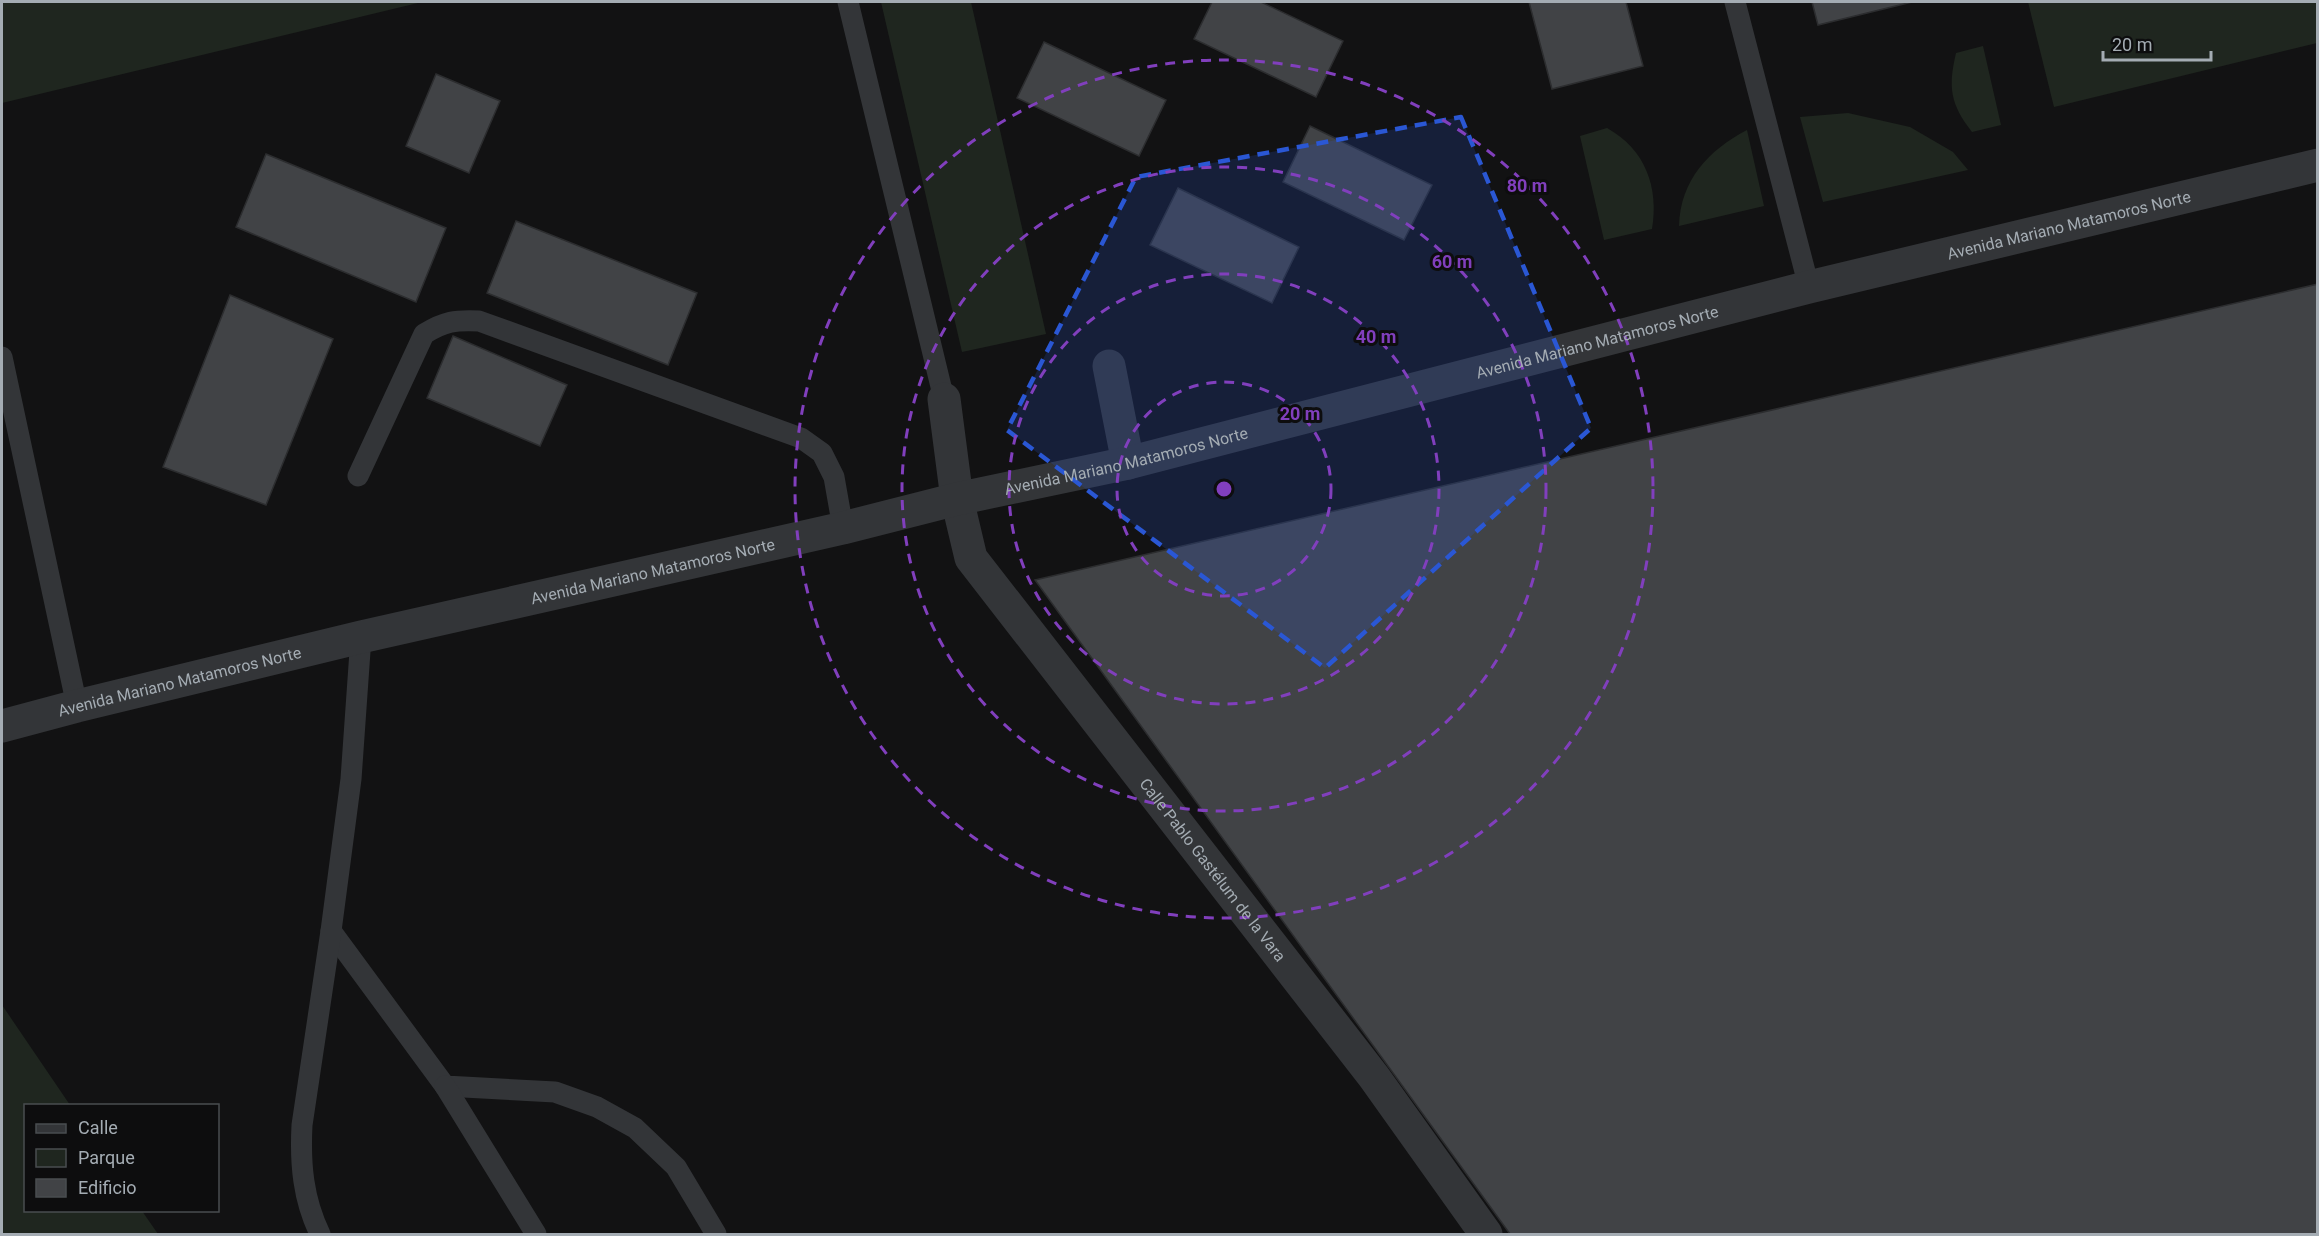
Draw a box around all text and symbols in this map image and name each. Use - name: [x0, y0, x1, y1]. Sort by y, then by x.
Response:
- scale bar: [2103, 24, 2211, 62]
- text: 20 m: [2112, 34, 2152, 55]
- text: 80 m: [1507, 175, 1547, 196]
- street label: Avenida Mariano Matamoros Norte: [1945, 186, 2192, 263]
- text: 60 m: [1432, 251, 1472, 272]
- street label: Avenida Mariano Matamoros Norte: [1474, 301, 1720, 382]
- text: 40 m: [1356, 326, 1396, 347]
- text: 20 m: [1280, 403, 1320, 424]
- street label: Avenida Mariano Matamoros Norte: [1002, 423, 1250, 498]
- centre of rings: [1214, 479, 1234, 499]
- street label: Avenida Mariano Matamoros Norte: [529, 534, 777, 608]
- street label: Avenida Mariano Matamoros Norte: [56, 642, 303, 720]
- street label: Calle Pablo Gastélum de la Vara: [1136, 774, 1290, 965]
- legend: [24, 1104, 219, 1212]
- text: Calle: [78, 1117, 118, 1138]
- text: Parque: [78, 1147, 135, 1168]
- text: Edificio: [78, 1177, 137, 1198]

